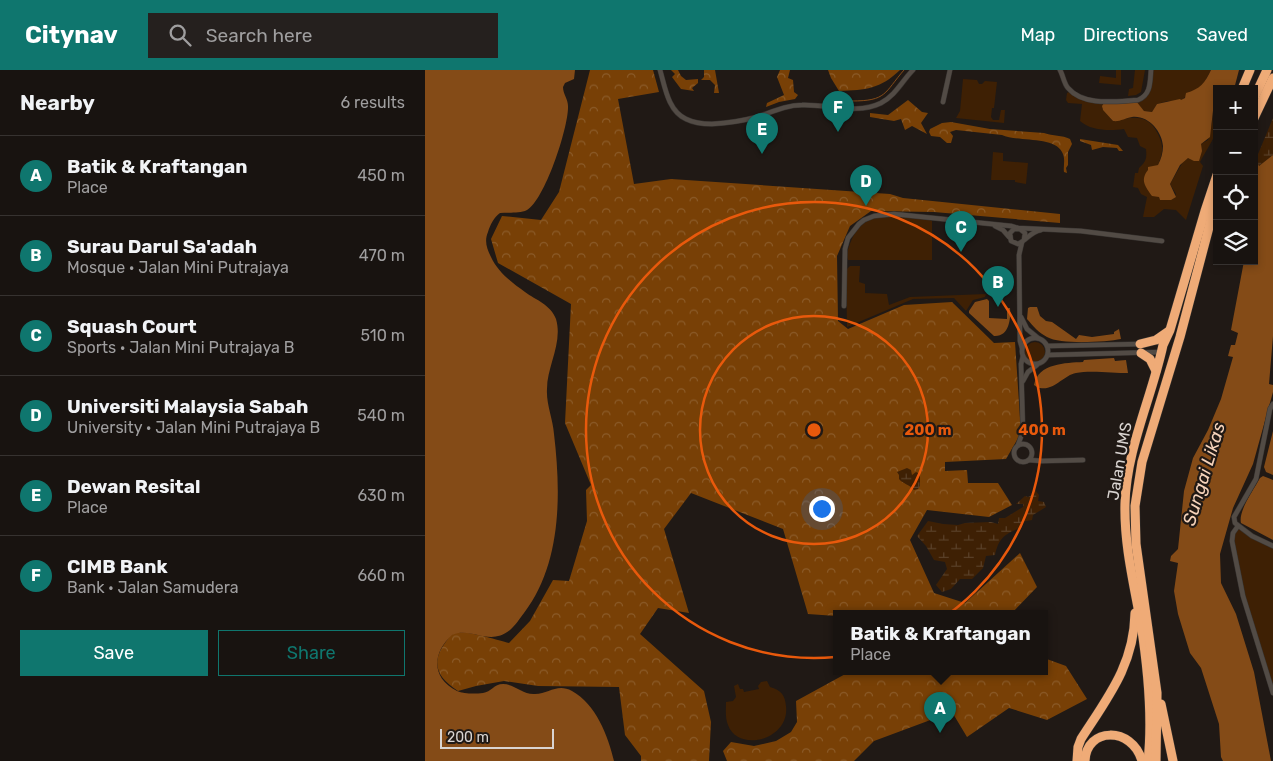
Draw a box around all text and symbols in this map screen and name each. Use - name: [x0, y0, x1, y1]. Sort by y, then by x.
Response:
- search box: [148, 13, 498, 58]
- text: Citynav: [25, 21, 118, 49]
- icon: search: [166, 21, 194, 49]
- text: Search here: [206, 24, 312, 47]
- text: Map: [1020, 24, 1055, 46]
- text: Directions: [1083, 24, 1169, 46]
- text: Saved: [1197, 24, 1248, 46]
- map controls: [1213, 85, 1258, 265]
- button: +: [1213, 85, 1258, 130]
- text: Nearby: [20, 90, 95, 115]
- pin: F: [822, 91, 854, 132]
- text: 6 results: [340, 93, 405, 112]
- pin: E: [746, 113, 778, 154]
- button: −: [1213, 130, 1258, 175]
- text: Batik & Kraftangan: [67, 155, 247, 178]
- pin: D: [850, 165, 882, 206]
- text: A: [30, 166, 42, 185]
- text: 450 m: [357, 166, 405, 185]
- button: locate: [1213, 175, 1258, 220]
- text: Place: [67, 178, 108, 197]
- pin: C: [945, 211, 977, 252]
- button: layers: [1213, 220, 1258, 265]
- text: Surau Darul Sa'adah: [67, 235, 257, 258]
- text: B: [30, 246, 42, 265]
- text: 470 m: [359, 246, 405, 265]
- text: Mosque · Jalan Mini Putrajaya: [67, 258, 289, 277]
- pin: B: [982, 266, 1014, 307]
- text: Squash Court: [67, 315, 197, 338]
- text: C: [30, 326, 42, 345]
- text: 510 m: [361, 326, 405, 345]
- text: Sports · Jalan Mini Putrajaya B: [67, 338, 294, 357]
- text: Universiti Malaysia Sabah: [67, 395, 308, 418]
- text: D: [30, 406, 42, 425]
- text: 540 m: [357, 406, 405, 425]
- text: University · Jalan Mini Putrajaya B: [67, 418, 320, 437]
- street label: Jalan UMS: [1103, 420, 1136, 502]
- water label: Sungai Likas: [1178, 420, 1230, 528]
- centre of rings: [805, 421, 823, 439]
- text: 200 m: [904, 421, 952, 439]
- text: 400 m: [1018, 421, 1066, 439]
- text: Dewan Resital: [67, 475, 200, 498]
- text: E: [31, 486, 41, 505]
- text: 630 m: [357, 486, 405, 505]
- your location: [809, 496, 835, 522]
- text: Place: [67, 498, 108, 517]
- text: CIMB Bank: [67, 555, 168, 578]
- text: F: [31, 566, 41, 585]
- text: 660 m: [357, 566, 405, 585]
- text: Bank · Jalan Samudera: [67, 578, 239, 597]
- popup: [833, 610, 1048, 675]
- text: Batik & Kraftangan: [850, 622, 1031, 645]
- button: Save: [20, 630, 208, 676]
- button: Share: [218, 630, 405, 676]
- text: Place: [850, 645, 891, 664]
- pin: A: [924, 692, 956, 733]
- scale bar: [440, 726, 554, 749]
- text: 200 m: [447, 729, 489, 746]

